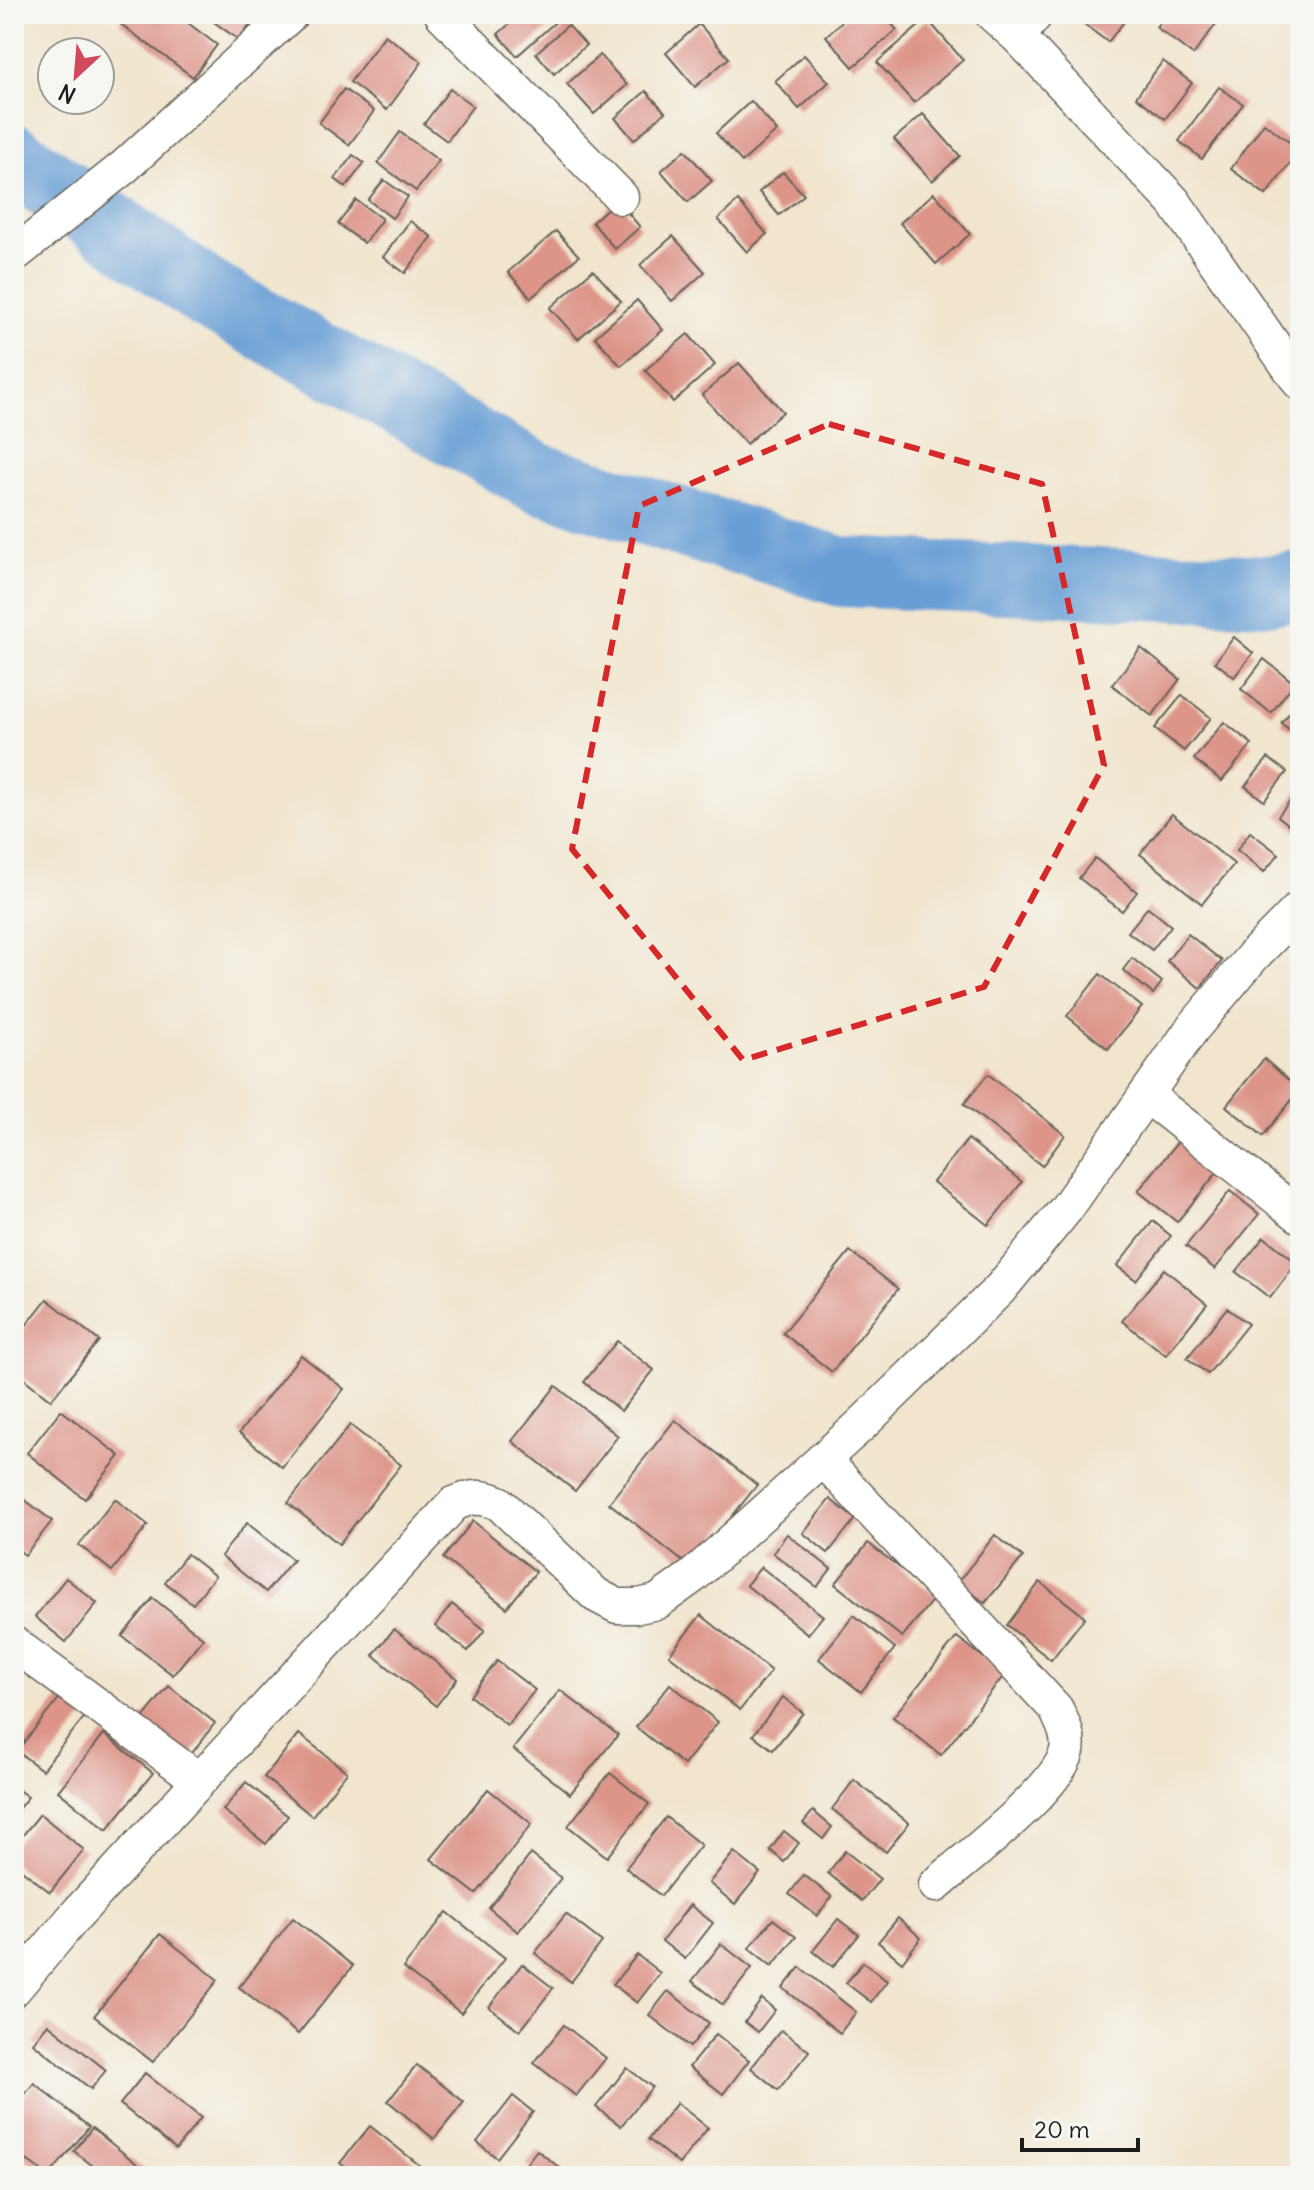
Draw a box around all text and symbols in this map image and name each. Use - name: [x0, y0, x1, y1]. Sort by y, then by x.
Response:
- north arrow: [36, 36, 116, 116]
- text: N: [54, 78, 80, 110]
- scale bar: [1022, 2102, 1138, 2152]
- text: 20 m: [1034, 2114, 1090, 2144]

